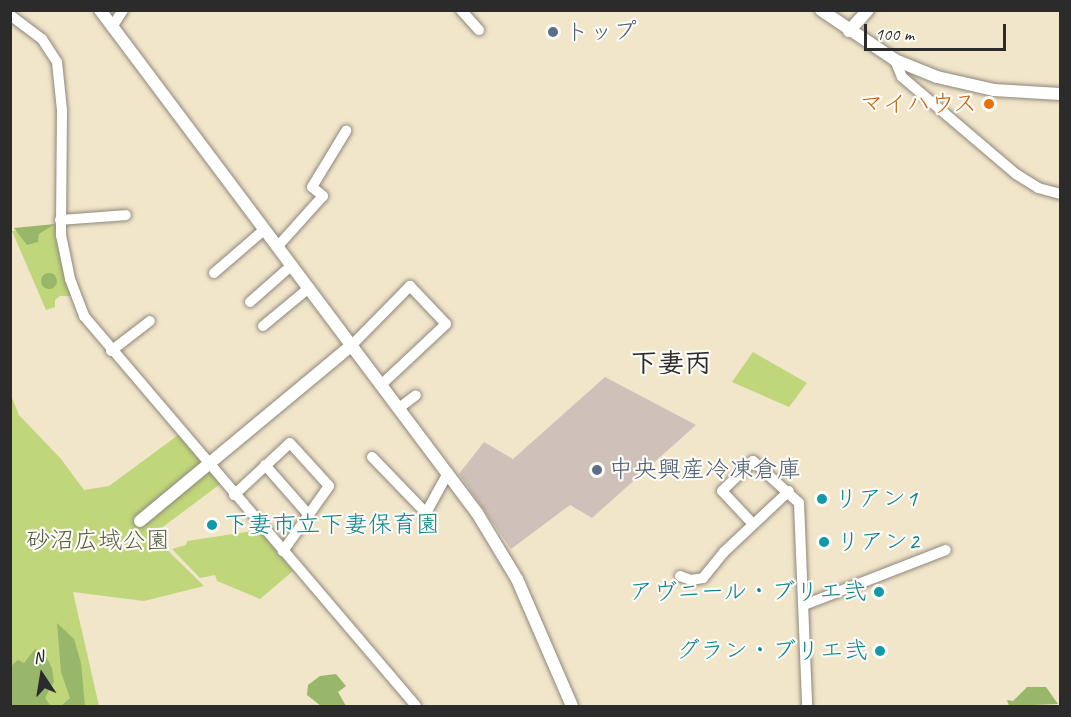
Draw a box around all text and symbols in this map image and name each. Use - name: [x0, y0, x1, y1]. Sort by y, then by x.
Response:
- scale bar: [867, 12, 1010, 50]
- place label: トップ: [565, 18, 637, 46]
- text: 100 m: [875, 23, 914, 45]
- marker: トップ: [546, 25, 560, 39]
- place label: マイハウス: [857, 90, 977, 118]
- marker: マイハウス: [982, 97, 996, 111]
- district label: 下妻丙: [631, 348, 711, 380]
- place label: 中央興産冷凍倉庫: [609, 456, 801, 484]
- marker: 中央興産冷凍倉庫: [590, 463, 604, 477]
- place label: リアン1: [834, 485, 917, 513]
- marker: リアン1: [815, 492, 829, 506]
- place label: 下妻市立下妻保育園: [224, 511, 440, 539]
- marker: 下妻市立下妻保育園: [205, 518, 219, 532]
- park label: 砂沼広域公園: [26, 527, 170, 555]
- place label: リアン2: [836, 528, 919, 556]
- marker: リアン2: [817, 535, 831, 549]
- place label: アヴニール・ブリエ弐: [627, 578, 867, 606]
- marker: アヴニール・ブリエ弐: [872, 585, 886, 599]
- place label: グラン・ブリエ弐: [676, 637, 868, 665]
- marker: グラン・ブリエ弐: [873, 644, 887, 658]
- north arrow: [12, 645, 72, 705]
- text: N: [31, 647, 45, 668]

